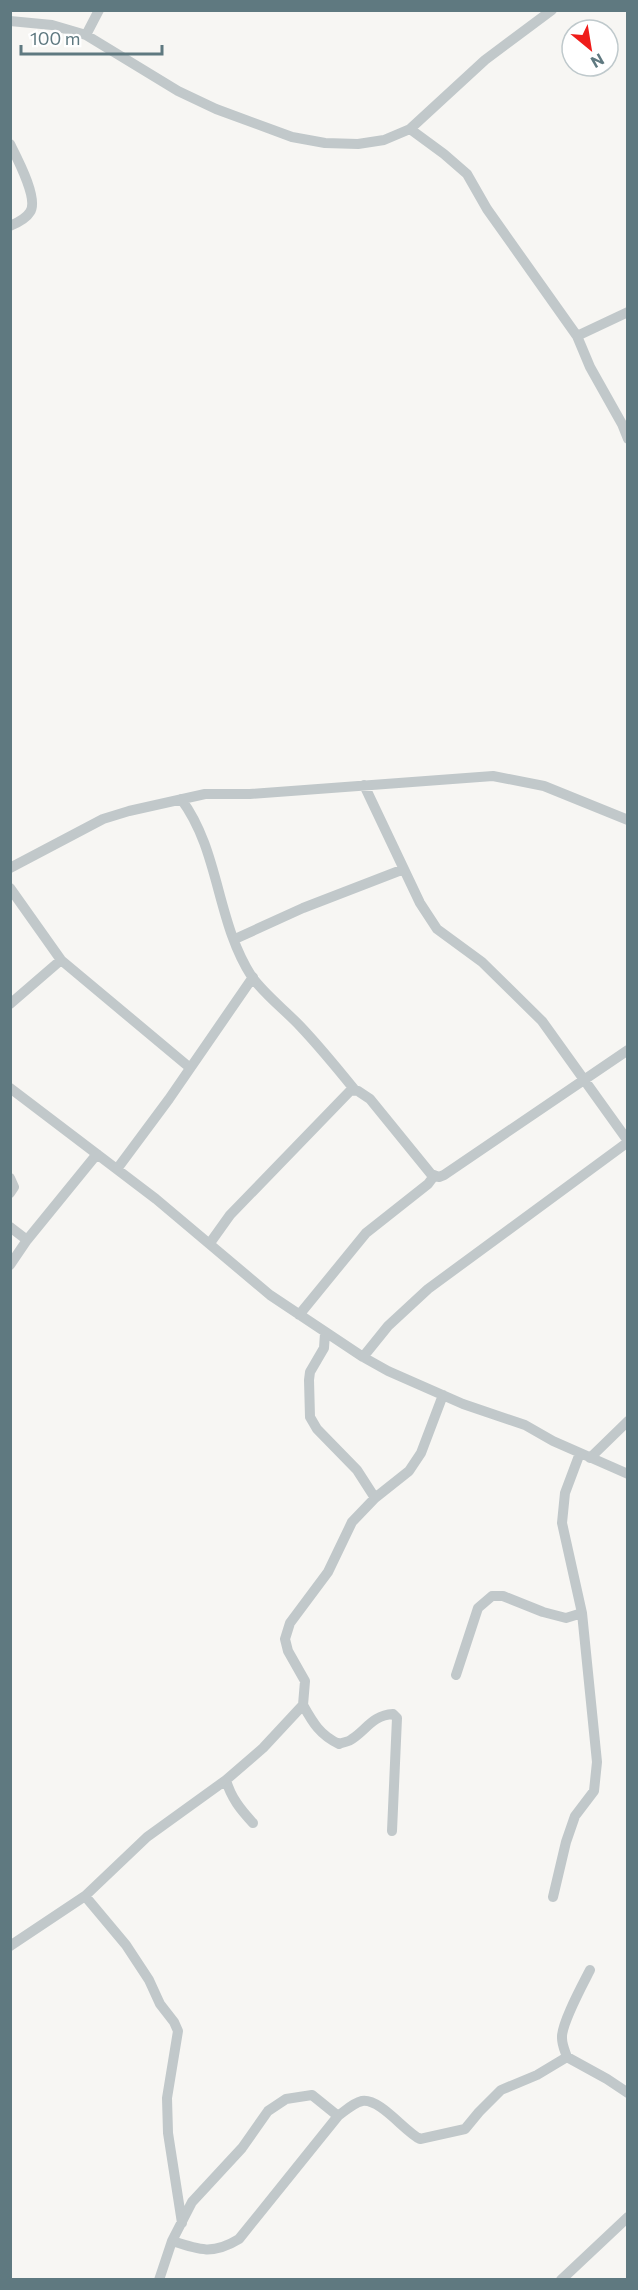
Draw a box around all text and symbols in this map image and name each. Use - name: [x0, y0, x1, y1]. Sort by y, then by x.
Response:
- scale bar: [21, 18, 162, 56]
- north arrow: [560, 18, 620, 78]
- text: 100 m: [30, 27, 80, 49]
- text: N: [588, 50, 608, 73]

